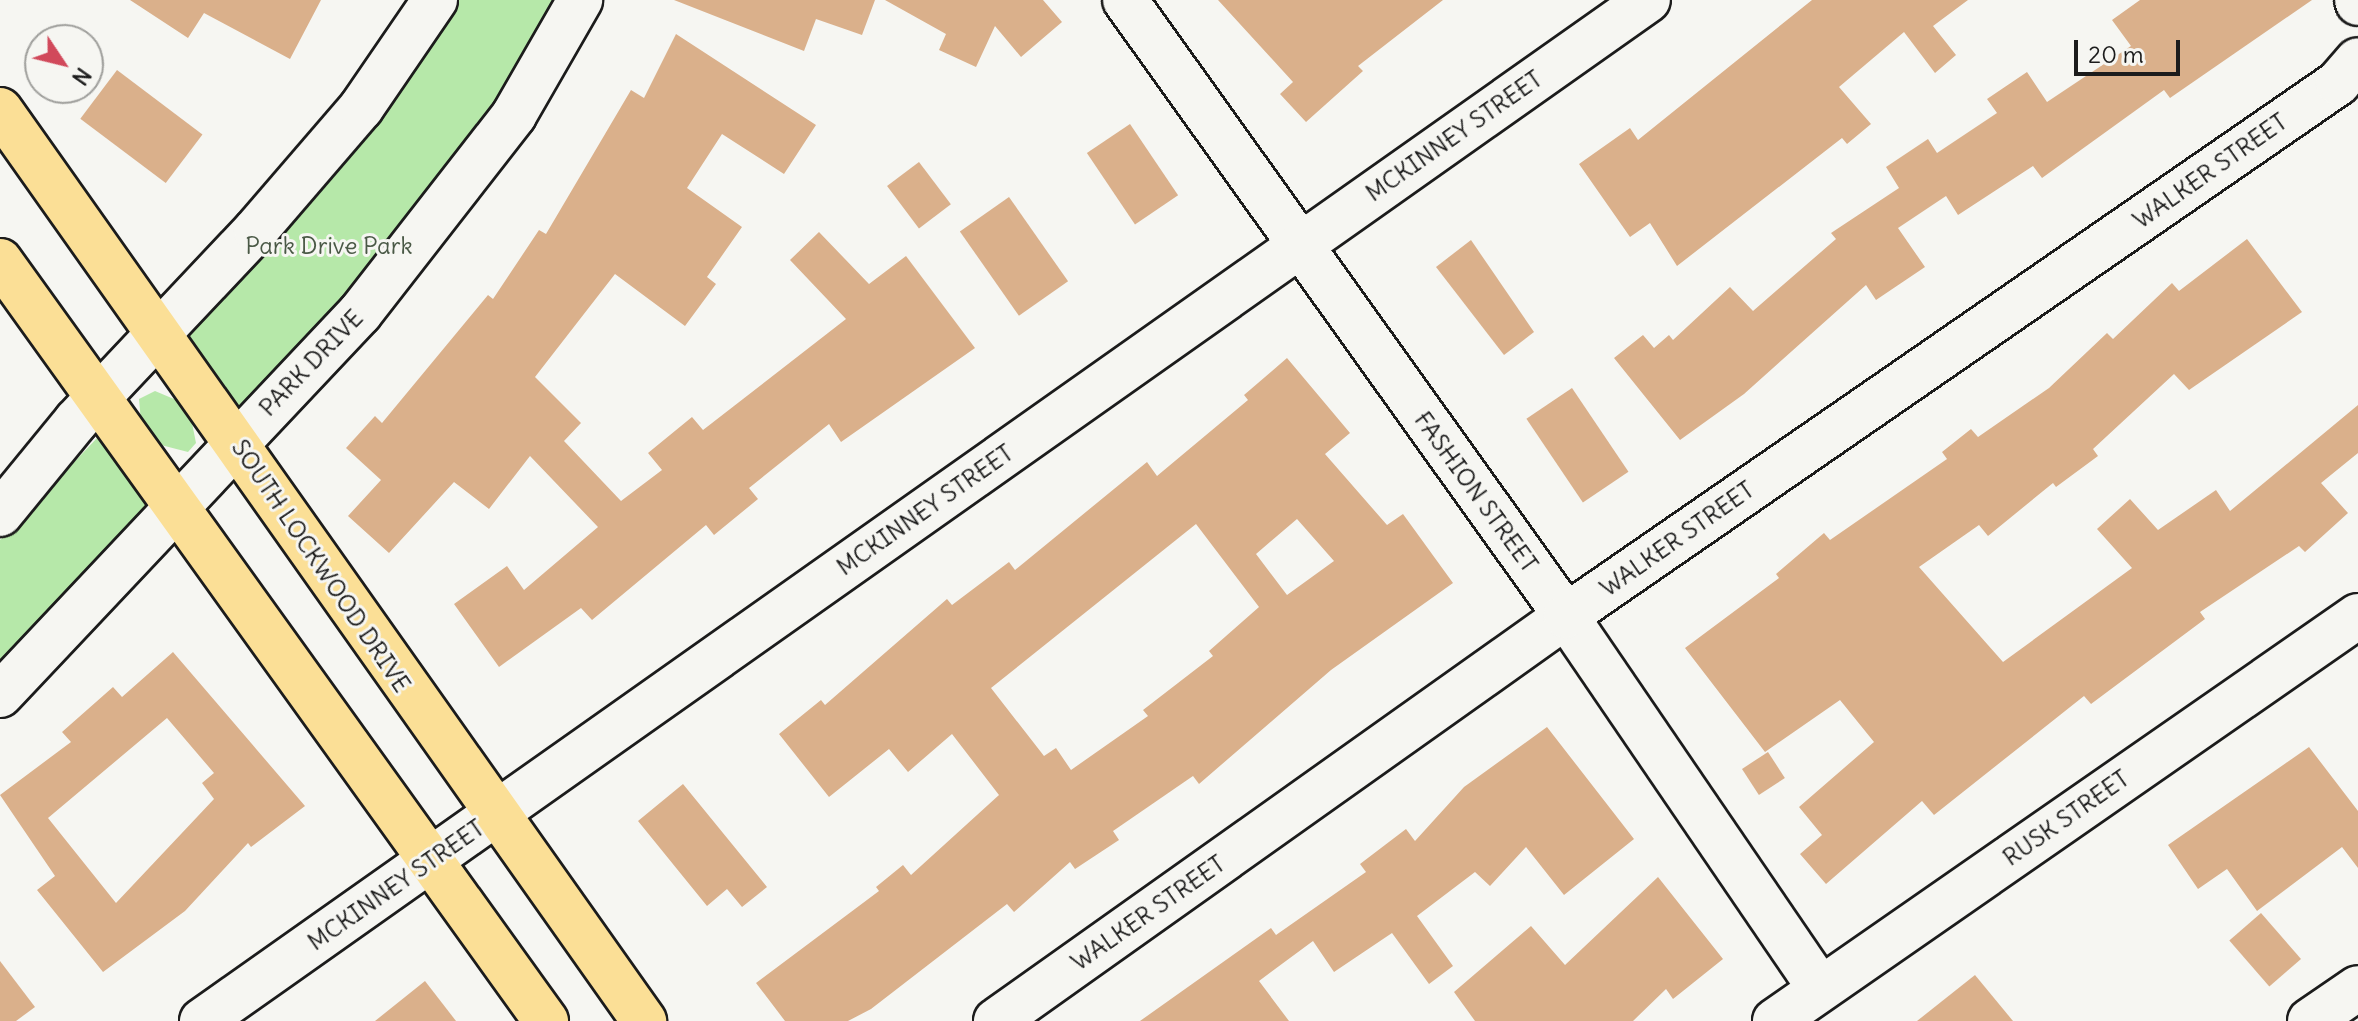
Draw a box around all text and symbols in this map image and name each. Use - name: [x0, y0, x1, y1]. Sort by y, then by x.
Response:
- north arrow: [24, 24, 104, 104]
- scale bar: [2078, 24, 2184, 74]
- text: 20 m: [2088, 39, 2144, 69]
- text: N: [66, 62, 98, 91]
- street label: MCKINNEY STREET: [1360, 64, 1548, 208]
- street label: WALKER STREET: [2127, 107, 2293, 235]
- park label: Park Drive Park: [245, 232, 413, 260]
- street label: PARK DRIVE: [253, 304, 369, 422]
- street label: FASHION STREET: [1408, 406, 1544, 578]
- street label: SOUTH LOCKWOOD DRIVE: [226, 434, 416, 698]
- street label: MCKINNEY STREET: [831, 438, 1019, 582]
- street label: WALKER STREET: [1594, 475, 1760, 603]
- street label: RUSK STREET: [1997, 764, 2135, 872]
- street label: MCKINNEY STREET: [302, 813, 490, 957]
- street label: WALKER STREET: [1065, 849, 1231, 977]

